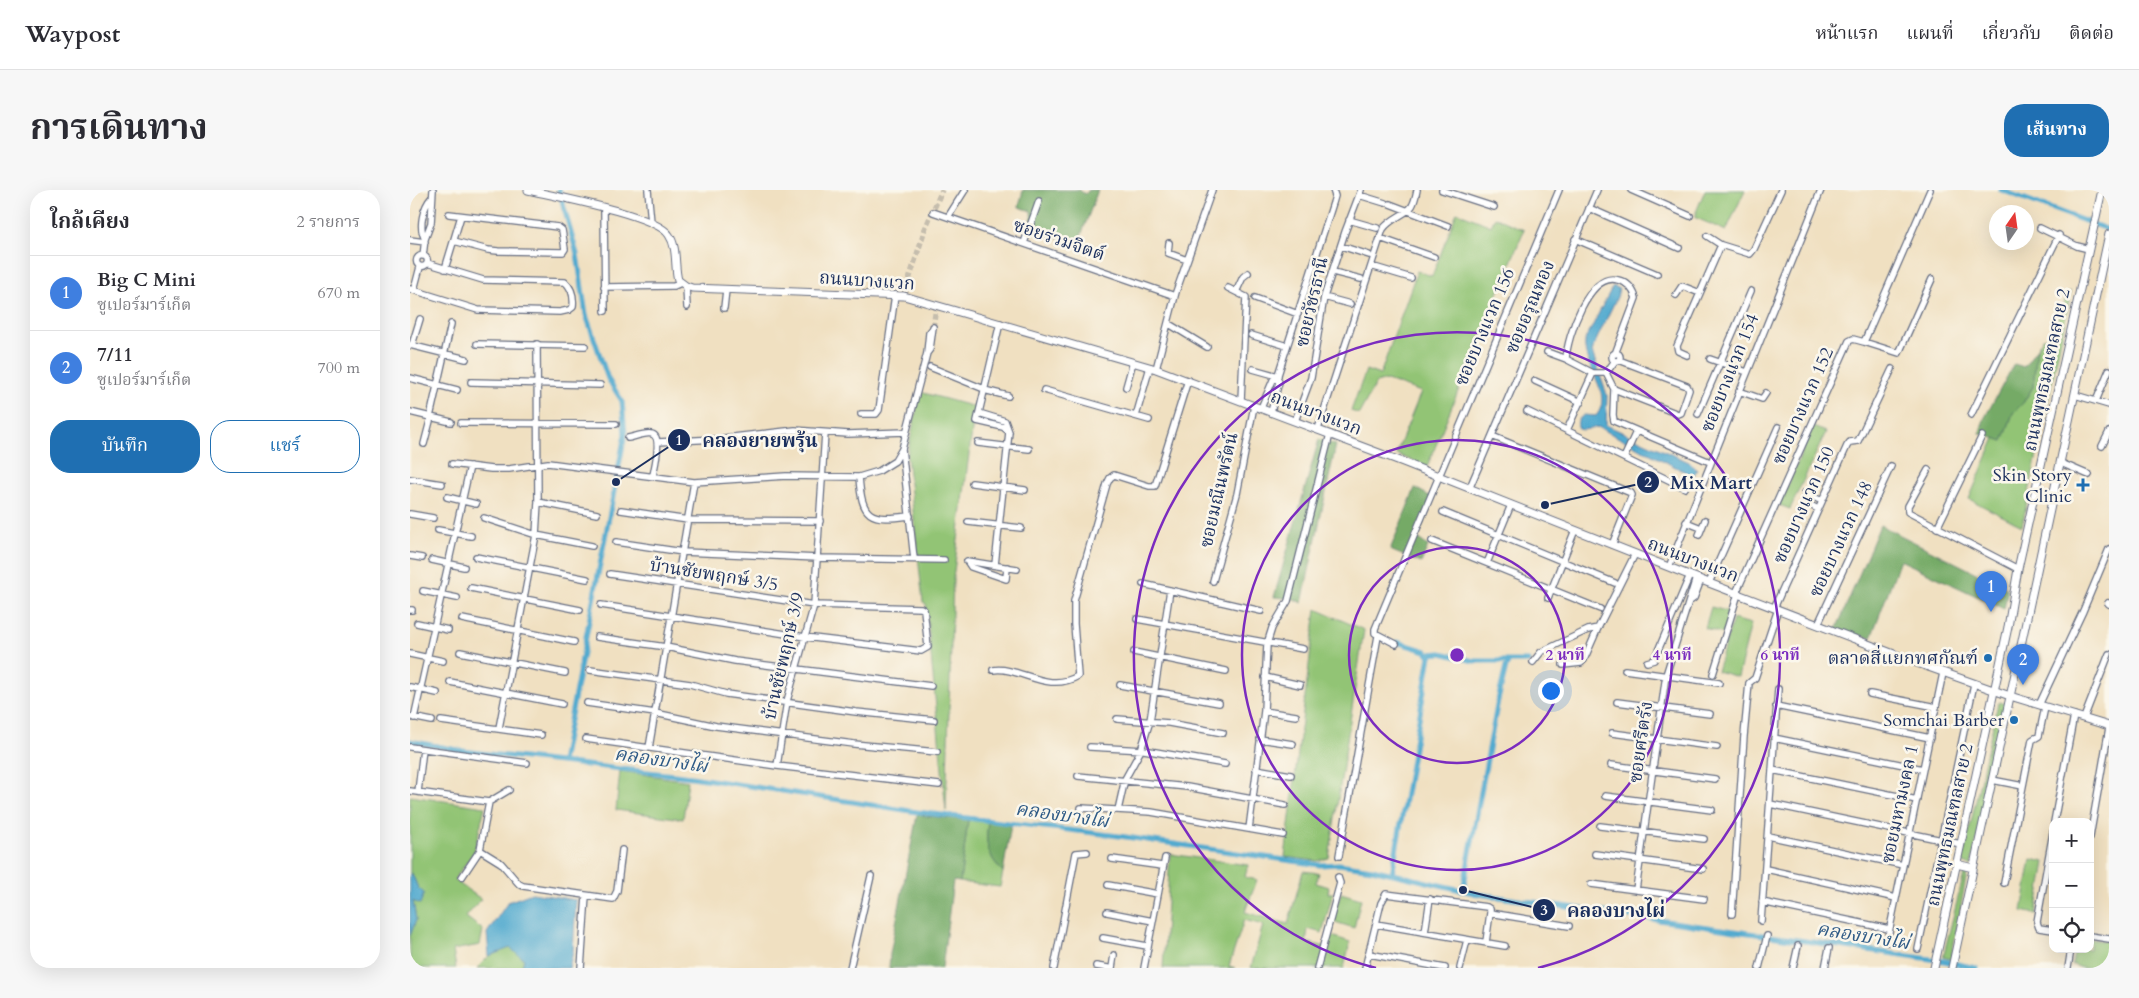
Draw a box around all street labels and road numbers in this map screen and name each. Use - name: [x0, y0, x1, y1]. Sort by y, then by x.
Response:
- street label: ซอยร่วมจิตต์: [1010, 213, 1108, 267]
- street label: ซอยวัชรธานี: [1289, 254, 1335, 350]
- street label: ซอยอรุณทอง: [1499, 256, 1561, 358]
- street label: ซอยบางแวก 156: [1449, 264, 1521, 390]
- street label: ถนนบางแวก: [818, 265, 916, 297]
- street label: ถนนพุทธมณฑลสาย 2: [2018, 286, 2076, 454]
- street label: ซอยบางแวก 154: [1695, 310, 1765, 436]
- street label: ซอยบางแวก 152: [1766, 343, 1840, 469]
- street label: ถนนบางแวก: [1267, 384, 1365, 442]
- street label: ซอยมณีนพรัตน์: [1194, 430, 1244, 550]
- street label: ซอยบางแวก 150: [1767, 442, 1841, 568]
- street label: ซอยบางแวก 148: [1803, 477, 1879, 601]
- street label: ถนนบางแวก: [1644, 531, 1742, 589]
- street label: บ้านชัยพฤกษ์ 3/5: [648, 553, 780, 597]
- street label: บ้านชัยพฤกษ์ 3/9: [757, 590, 811, 722]
- street label: ซอยศรีตรัง: [1623, 700, 1659, 784]
- street label: ถนนพุทธมณฑลสาย 2: [1921, 741, 1979, 909]
- street label: ซอยมหามงคล 1: [1875, 742, 1925, 866]

